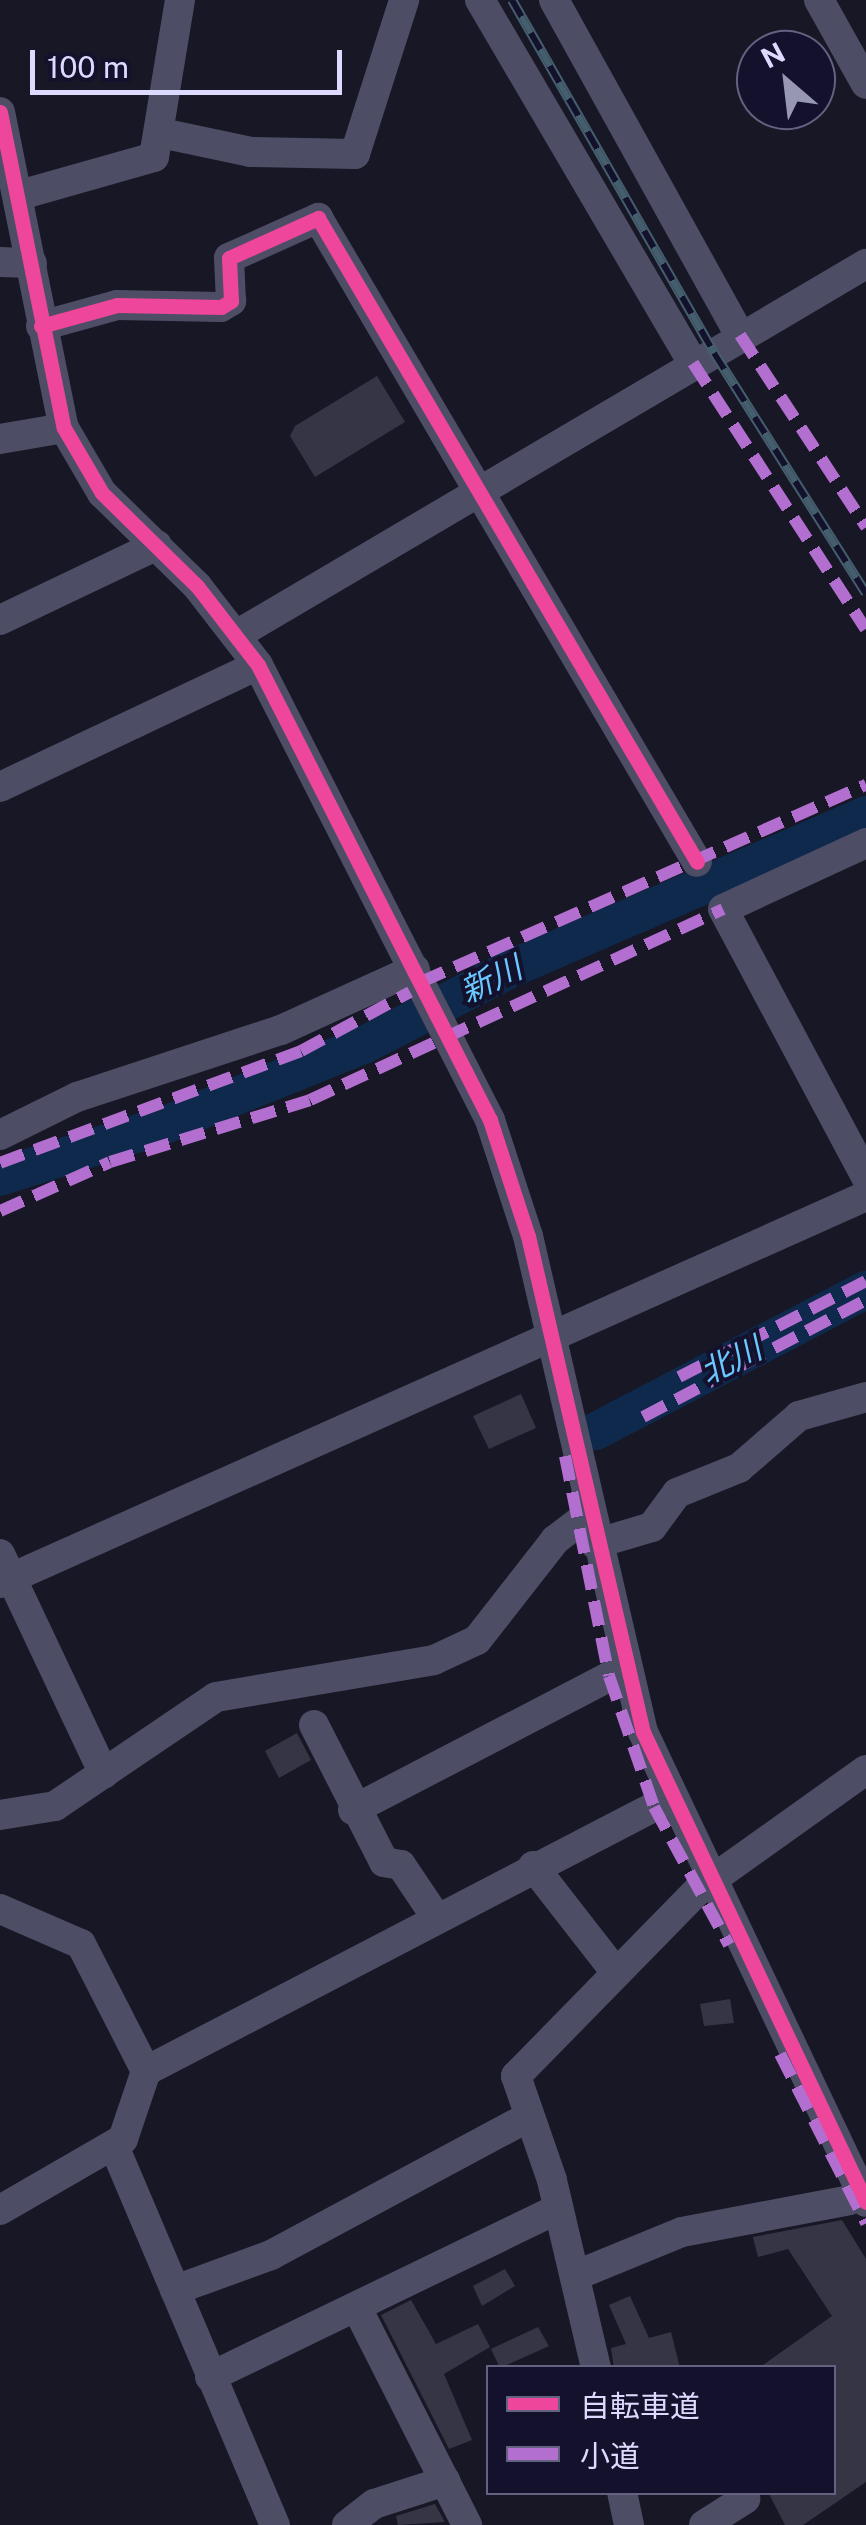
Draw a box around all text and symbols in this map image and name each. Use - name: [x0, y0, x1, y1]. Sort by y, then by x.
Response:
- scale bar: [35, 30, 348, 92]
- north arrow: [736, 30, 836, 130]
- text: N: [755, 35, 790, 75]
- text: 100 m: [47, 49, 129, 85]
- water label: 新川: [454, 949, 528, 1011]
- water label: 北川: [694, 1329, 768, 1393]
- legend: [486, 2365, 836, 2495]
- text: 自転車道: [580, 2388, 700, 2424]
- text: 小道: [580, 2438, 640, 2474]

